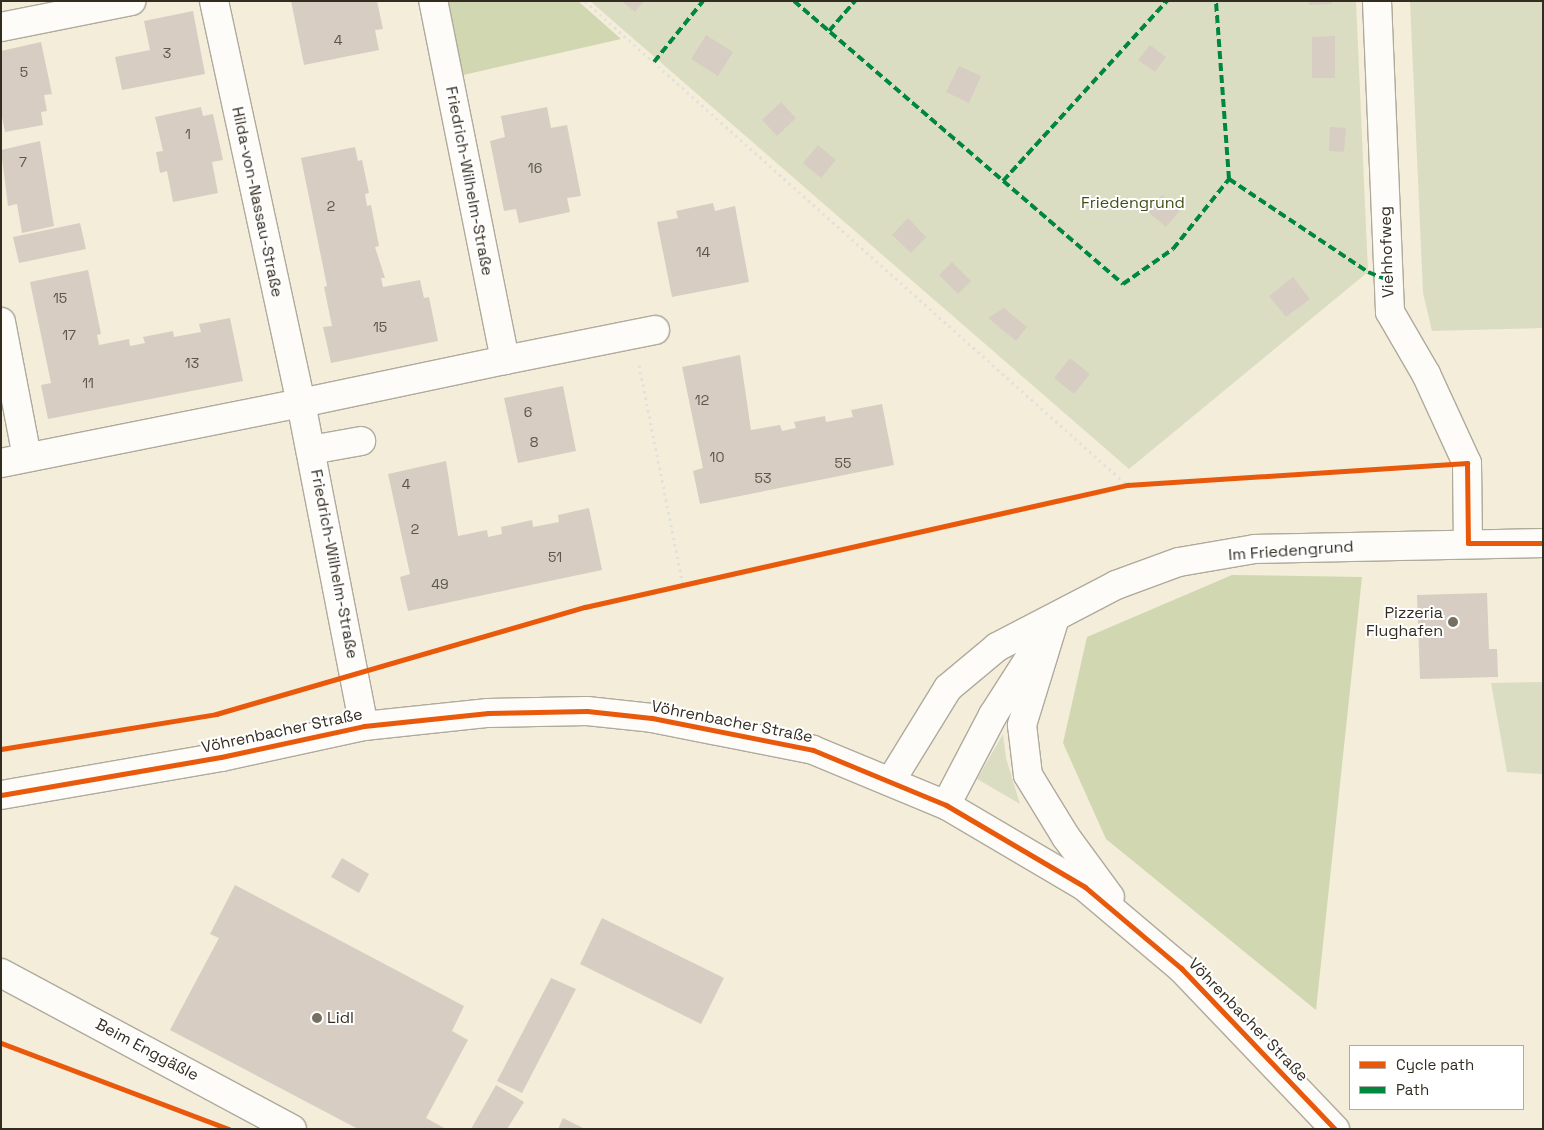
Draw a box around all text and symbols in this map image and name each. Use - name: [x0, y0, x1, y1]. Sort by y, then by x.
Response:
- house number: 4: [334, 32, 342, 48]
- house number: 3: [163, 45, 171, 61]
- house number: 5: [20, 64, 28, 80]
- street label: Friedrich-Wilhelm-Straße: [441, 85, 497, 277]
- street label: Hilda-von-Nassau-Straße: [227, 105, 287, 299]
- house number: 1: [185, 126, 191, 142]
- house number: 7: [19, 154, 27, 170]
- house number: 16: [528, 160, 542, 176]
- park label: Friedengrund: [1081, 193, 1185, 213]
- house number: 2: [327, 198, 335, 214]
- street label: Viehhofweg: [1376, 206, 1398, 298]
- house number: 14: [696, 244, 710, 260]
- house number: 15: [53, 290, 67, 306]
- house number: 15: [373, 319, 387, 335]
- house number: 17: [62, 327, 76, 343]
- house number: 13: [185, 355, 199, 371]
- house number: 11: [82, 375, 94, 391]
- house number: 12: [695, 392, 709, 408]
- house number: 6: [524, 404, 532, 420]
- house number: 8: [530, 434, 538, 450]
- house number: 10: [710, 449, 724, 465]
- house number: 55: [835, 455, 851, 471]
- street label: Friedrich-Wilhelm-Straße: [306, 468, 362, 660]
- house number: 53: [755, 470, 771, 486]
- house number: 4: [402, 476, 410, 492]
- house number: 2: [411, 521, 419, 537]
- street label: Im Friedengrund: [1228, 537, 1354, 565]
- house number: 51: [548, 549, 562, 565]
- house number: 49: [431, 576, 449, 592]
- place label: Pizzeria Flughafen: [1366, 603, 1443, 641]
- marker: Pizzeria Flughafen: [1447, 616, 1459, 628]
- street label: Vöhrenbacher Straße: [650, 697, 814, 747]
- street label: Vöhrenbacher Straße: [200, 705, 364, 757]
- street label: Vöhrenbacher Straße: [1184, 954, 1312, 1086]
- place label: Lidl: [327, 1008, 354, 1028]
- marker: Lidl: [311, 1012, 323, 1024]
- street label: Beim Enggäßle: [92, 1015, 202, 1085]
- legend: [1349, 1045, 1524, 1110]
- text: Cycle path: [1396, 1055, 1474, 1074]
- text: Path: [1396, 1080, 1429, 1099]

